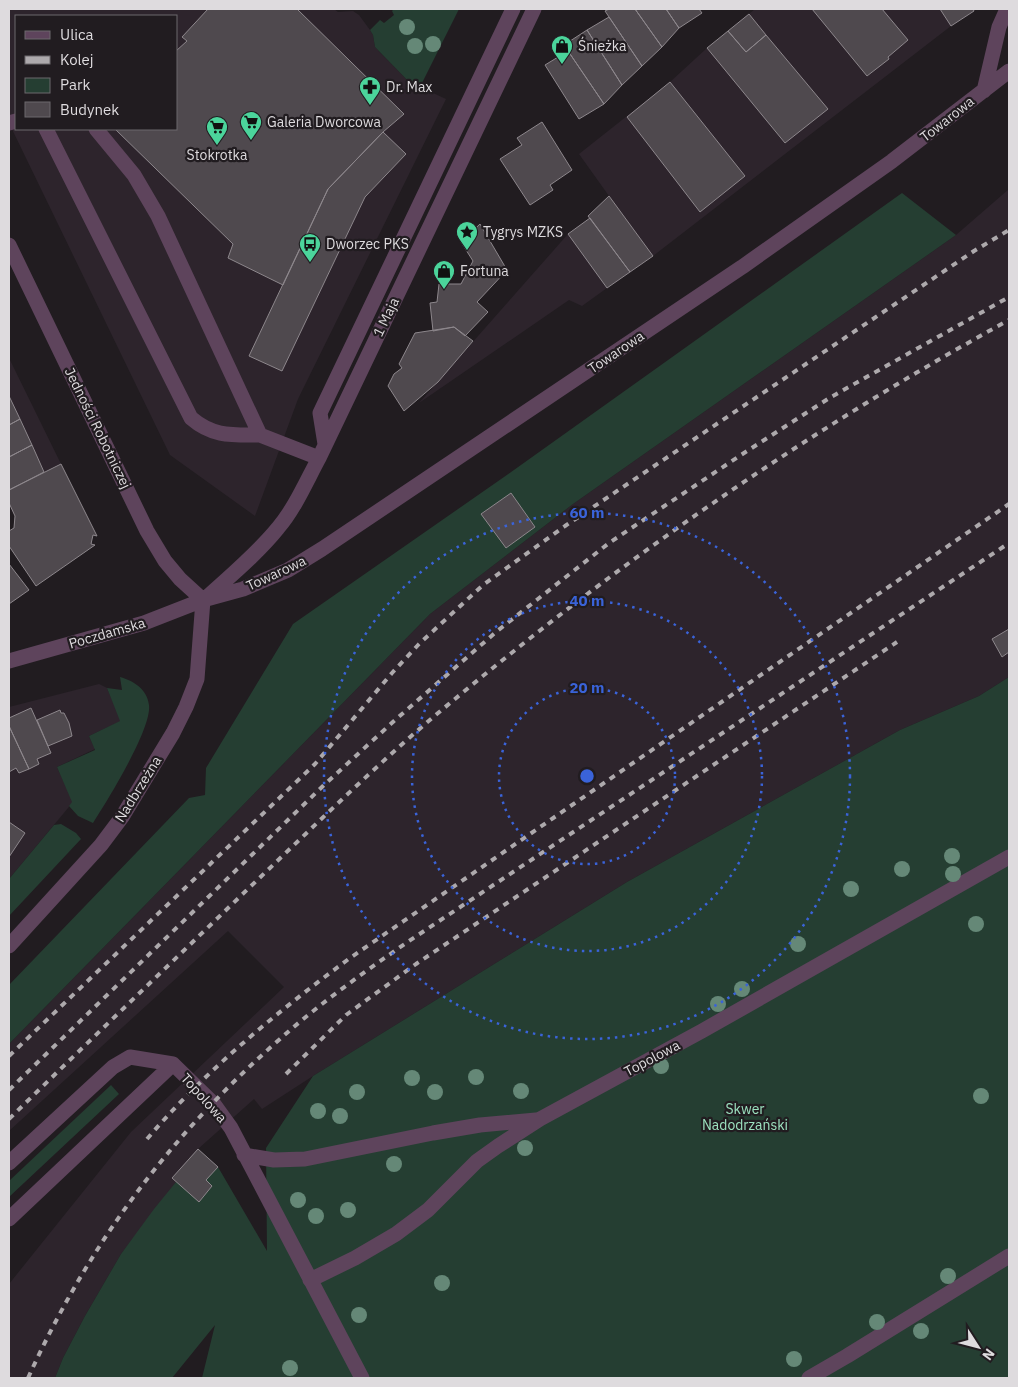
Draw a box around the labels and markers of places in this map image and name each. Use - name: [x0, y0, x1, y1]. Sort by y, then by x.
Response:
- shop icon: Śnieżka: [550, 34, 574, 65]
- place label: Śnieżka: [578, 36, 627, 55]
- pharmacy icon: Dr. Max: [358, 75, 382, 106]
- place label: Dr. Max: [386, 78, 432, 96]
- supermarket icon: Galeria Dworcowa: [239, 110, 263, 141]
- place label: Galeria Dworcowa: [267, 113, 381, 131]
- supermarket icon: Stokrotka: [205, 115, 229, 146]
- place label: Stokrotka: [187, 146, 248, 164]
- place icon: Tygrys MZKS: [455, 220, 479, 251]
- place label: Tygrys MZKS: [483, 223, 563, 241]
- bus stop icon: Dworzec PKS: [298, 232, 322, 263]
- place label: Dworzec PKS: [326, 235, 409, 253]
- shop icon: Fortuna: [432, 259, 456, 290]
- place label: Fortuna: [460, 262, 509, 280]
- centre of rings: [578, 767, 596, 785]

